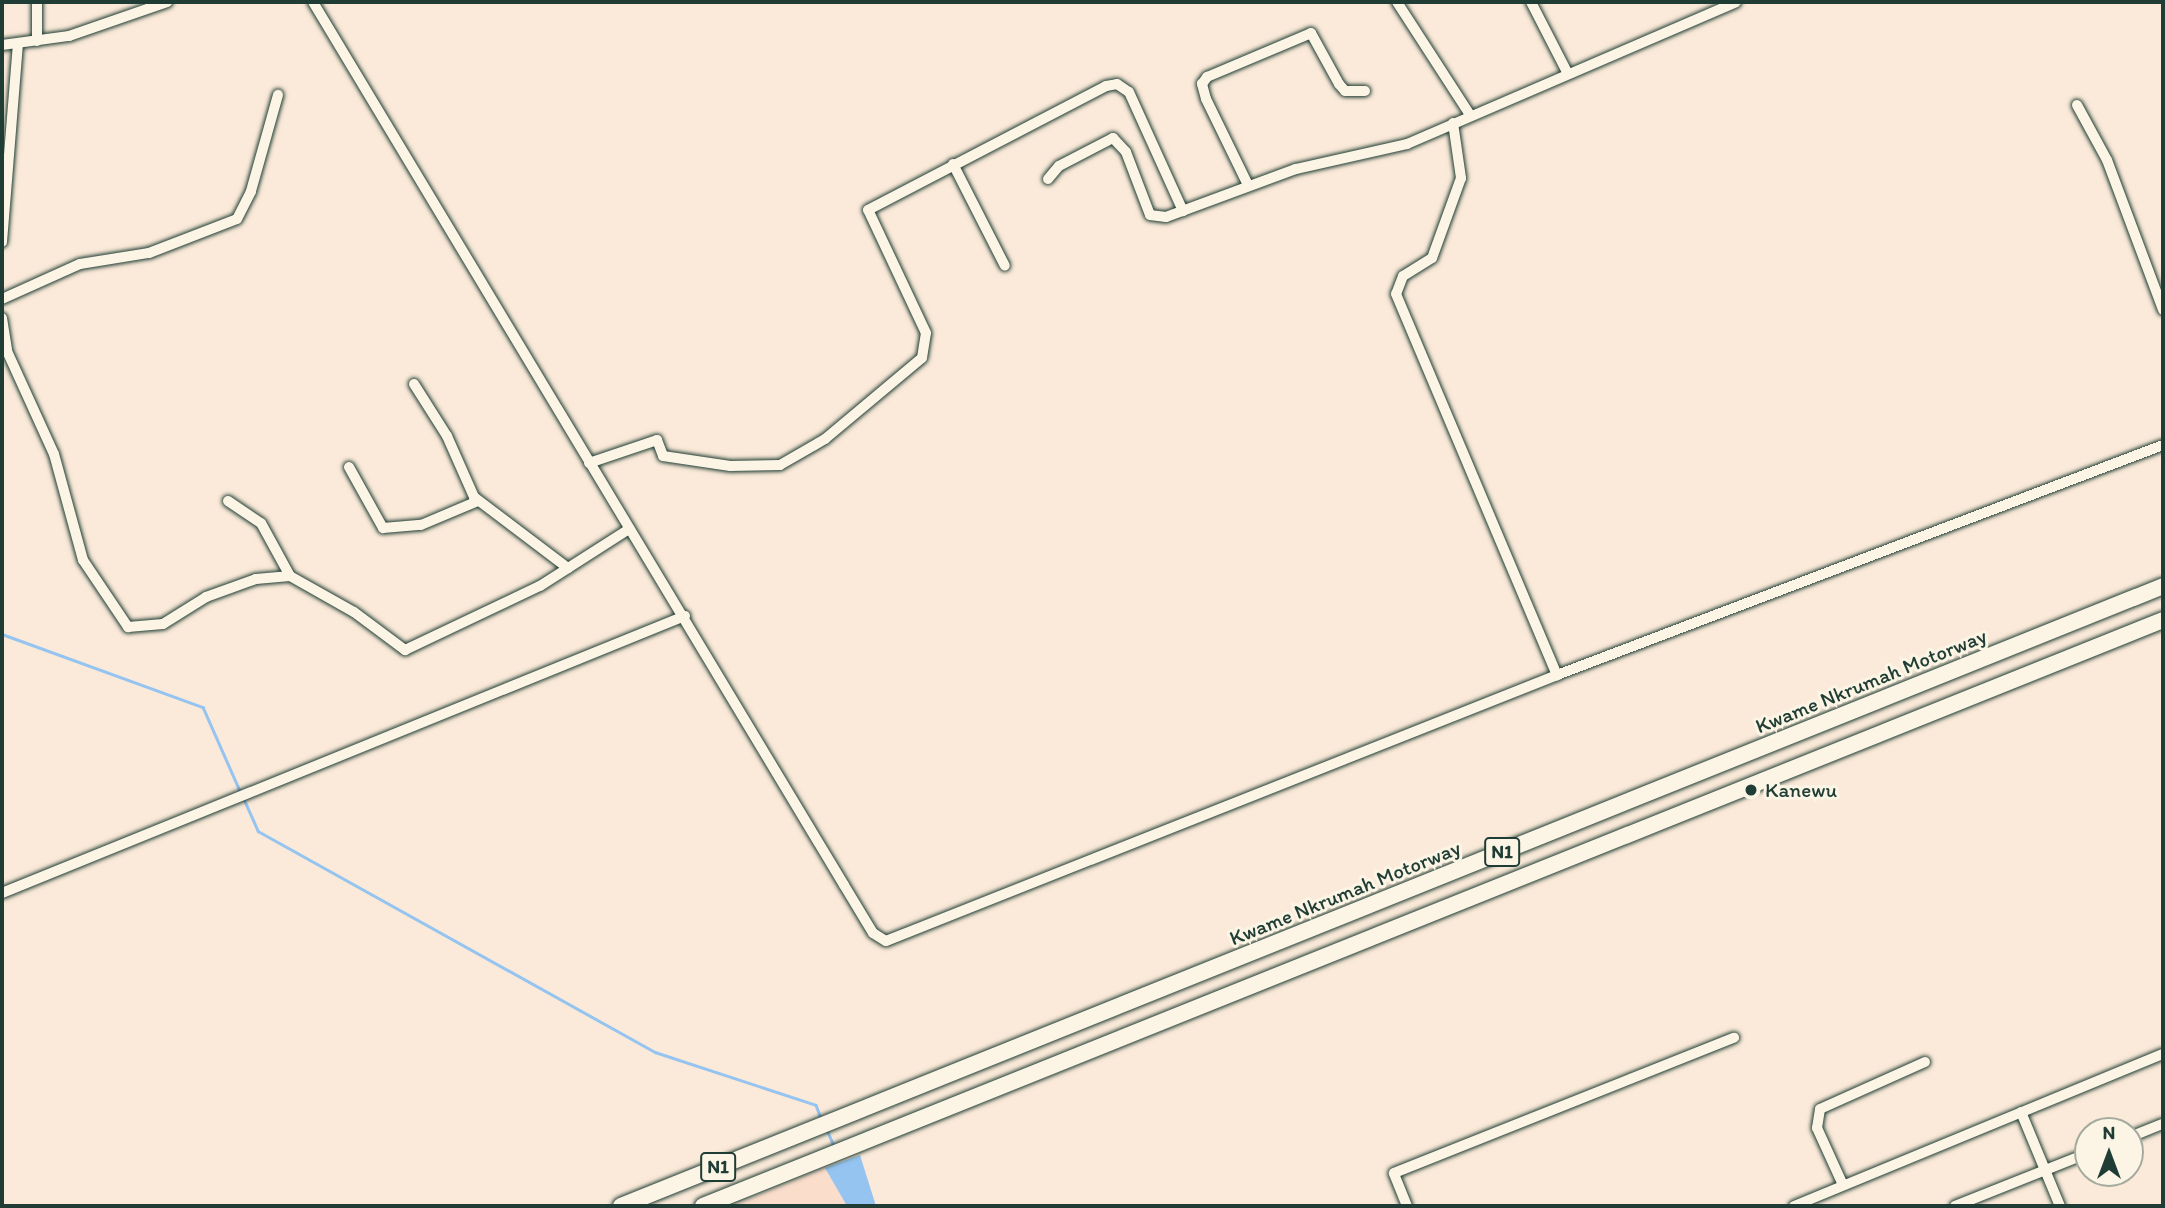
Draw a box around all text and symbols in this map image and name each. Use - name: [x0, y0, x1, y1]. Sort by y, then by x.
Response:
- street label: Kwame Nkrumah Motorway: [1752, 623, 1990, 739]
- place label: Kanewu: [1765, 777, 1837, 803]
- marker: Kanewu: [1743, 782, 1759, 798]
- street label: Kwame Nkrumah Motorway: [1226, 835, 1464, 951]
- road number: N1: [1483, 836, 1521, 867]
- north arrow: [2074, 1117, 2144, 1187]
- text: N: [2103, 1121, 2115, 1144]
- road number: N1: [699, 1152, 737, 1182]

